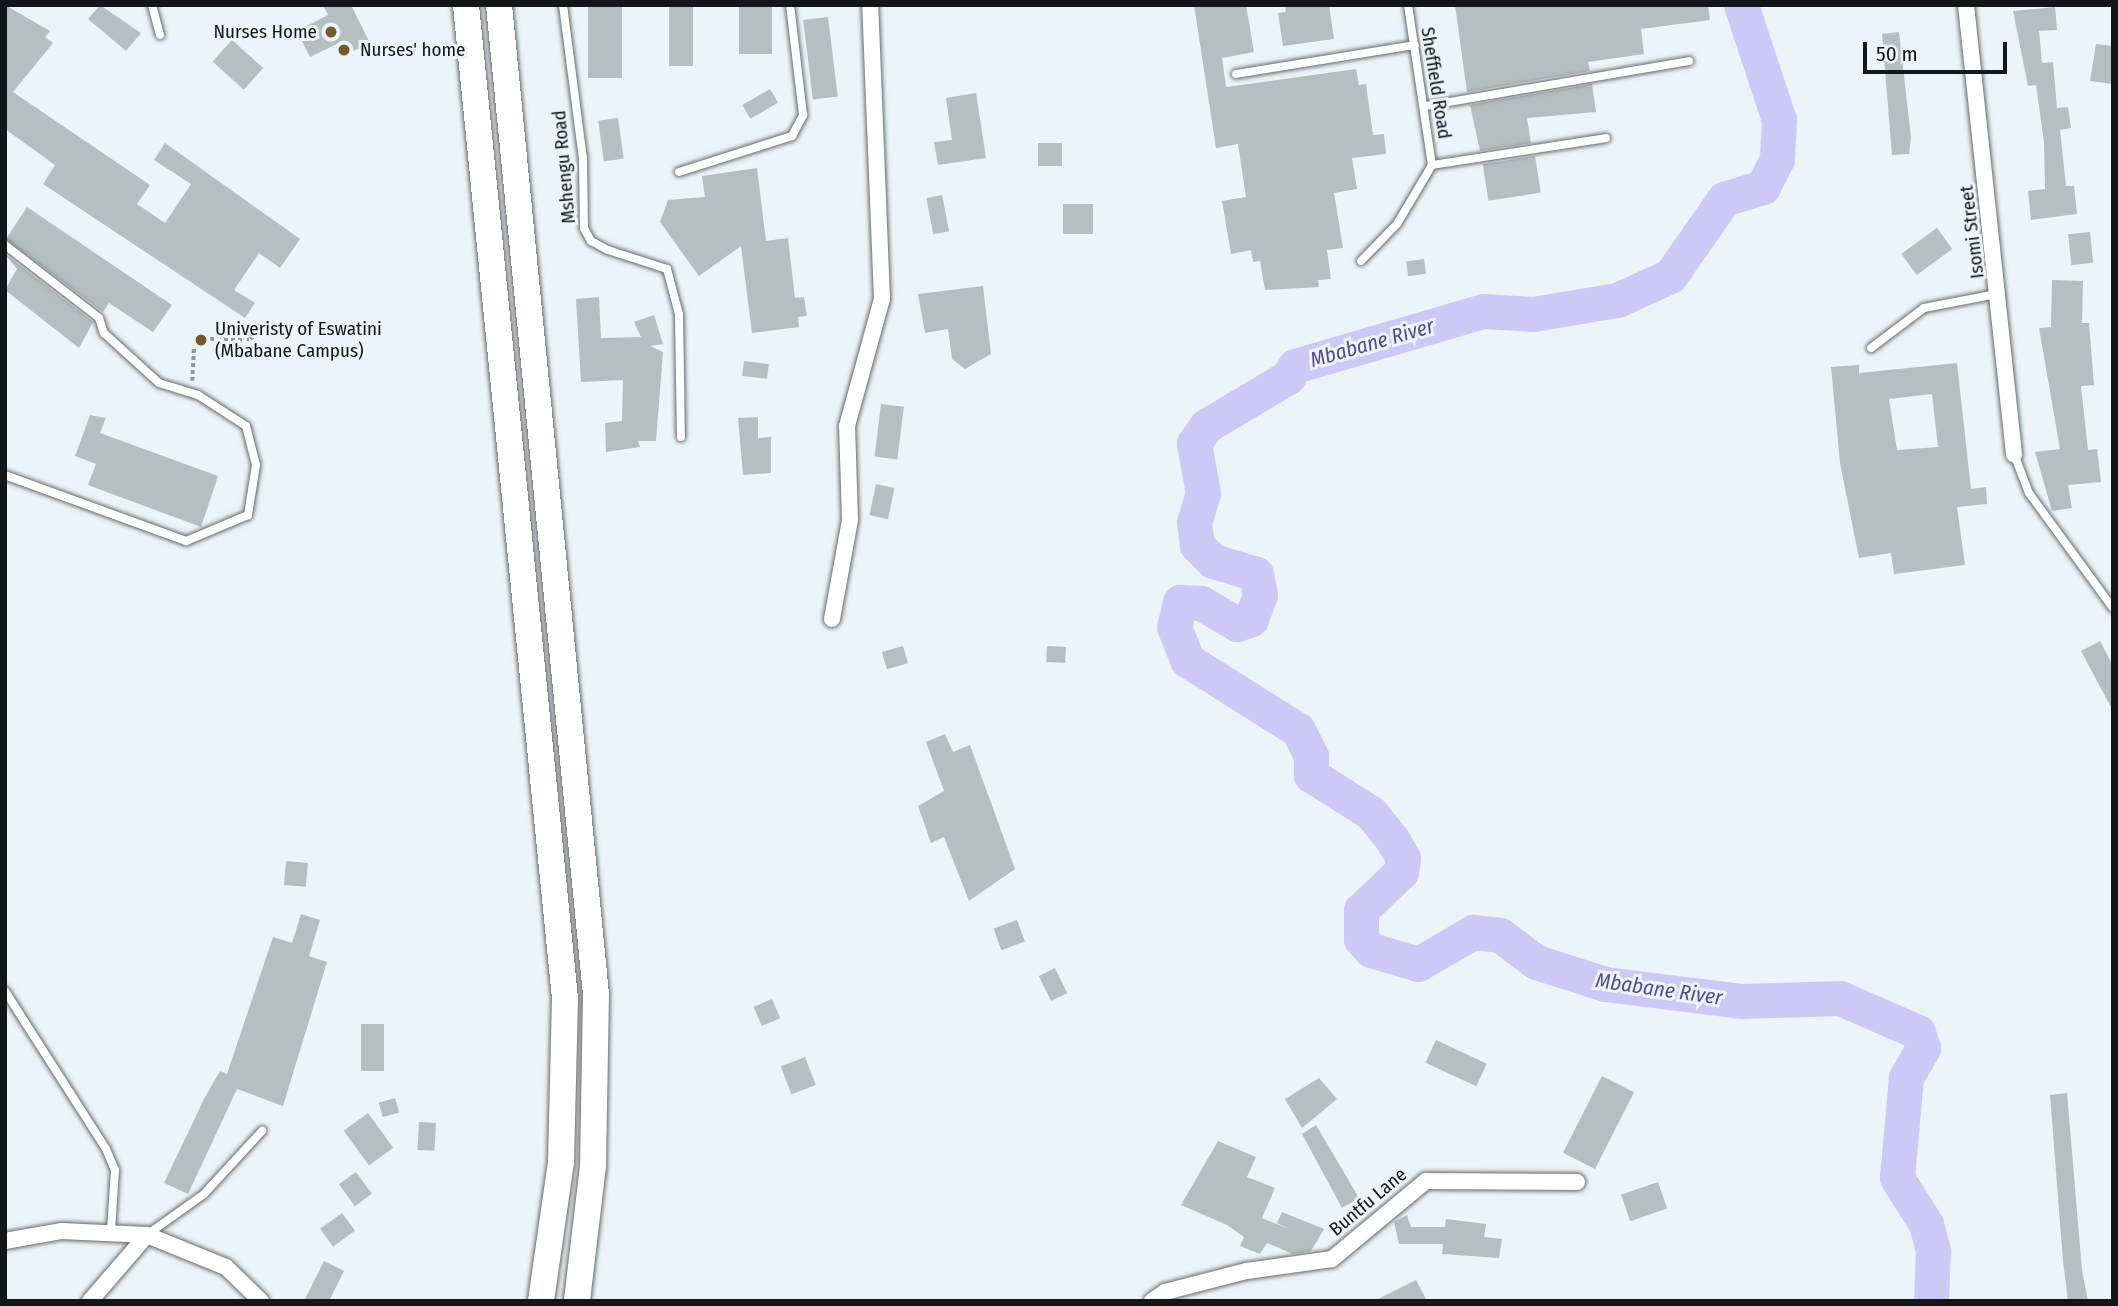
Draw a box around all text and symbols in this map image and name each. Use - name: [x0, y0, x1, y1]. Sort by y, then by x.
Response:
- place label: Nurses Home: [214, 21, 317, 43]
- marker: Nurses Home: [323, 24, 339, 40]
- street label: Sheffield Road: [1416, 25, 1456, 141]
- scale bar: [1866, 28, 2010, 72]
- place label: Nurses' home: [360, 39, 465, 61]
- marker: Nurses' home: [334, 40, 354, 60]
- text: 50 m: [1876, 41, 1918, 67]
- street label: Mshengu Road: [548, 109, 580, 225]
- street label: Isomi Street: [1955, 184, 1989, 280]
- water label: Mbabane River: [1307, 313, 1437, 373]
- place label: Univeristy of Eswatini (Mbabane Campus): [215, 318, 382, 362]
- marker: Univeristy of Eswatini (Mbabane Campus): [193, 332, 209, 348]
- water label: Mbabane River: [1594, 968, 1724, 1010]
- street label: Buntfu Lane: [1325, 1163, 1411, 1241]

